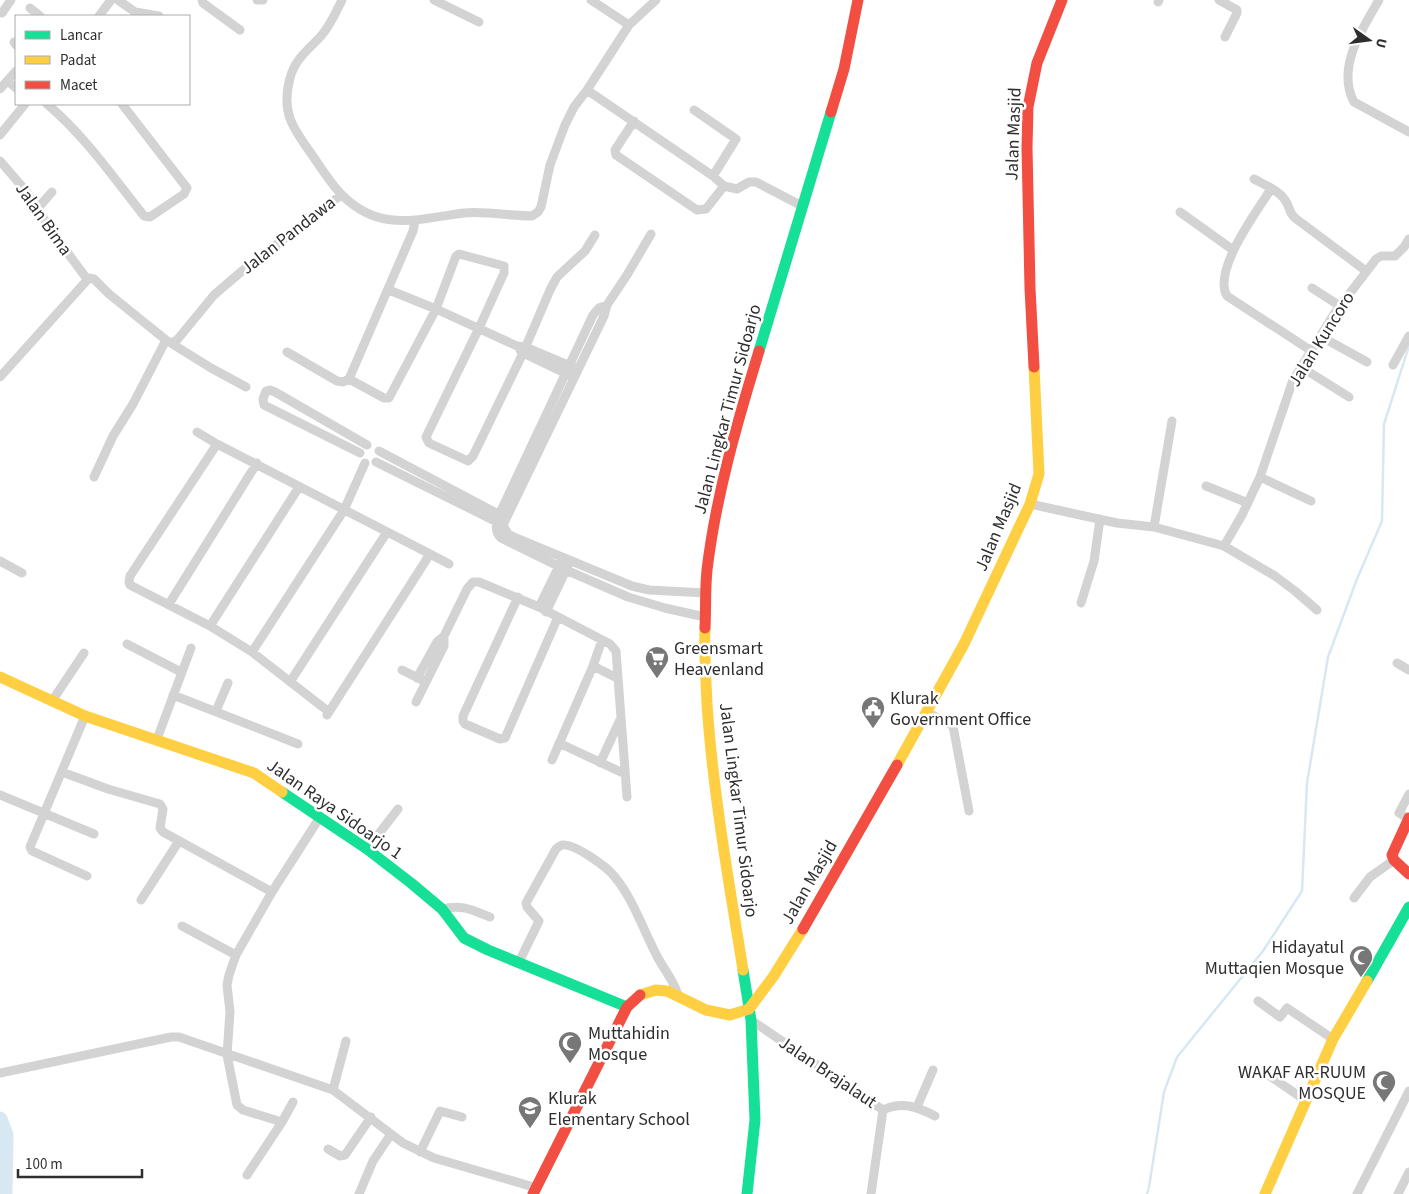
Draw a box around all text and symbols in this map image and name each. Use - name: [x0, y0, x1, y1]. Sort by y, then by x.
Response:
- legend: [15, 15, 190, 105]
- north arrow: [1344, 15, 1394, 65]
- text: Lancar: [60, 25, 103, 46]
- text: U: [1370, 36, 1391, 50]
- text: Padat: [60, 50, 96, 71]
- text: Macet: [60, 75, 97, 96]
- street label: Jalan Masjid: [999, 87, 1028, 181]
- street label: Jalan Bima: [9, 178, 78, 261]
- street label: Jalan Pandawa: [236, 190, 341, 280]
- street label: Jalan Kuncoro: [1282, 287, 1361, 392]
- street label: Jalan Lingkar Timur Sidoarjo: [687, 301, 768, 517]
- street label: Jalan Masjid: [969, 479, 1028, 575]
- place label: Greensmart Heavenland: [674, 636, 764, 682]
- supermarket icon: Greensmart Heavenland: [644, 645, 670, 679]
- place label: Klurak Government Office: [890, 686, 1031, 732]
- public building icon: Klurak Government Office: [860, 695, 886, 729]
- street label: Jalan Lingkar Timur Sidoarjo: [713, 701, 764, 919]
- street label: Jalan Raya Sidoarjo 1: [262, 753, 408, 866]
- street label: Jalan Masjid: [775, 836, 844, 929]
- place label: Hidayatul Muttaqien Mosque: [1205, 935, 1344, 981]
- mosque icon: Hidayatul Muttaqien Mosque: [1348, 944, 1374, 978]
- place label: Muttahidin Mosque: [588, 1021, 670, 1067]
- mosque icon: Muttahidin Mosque: [557, 1030, 583, 1064]
- street label: Jalan Brajalaut: [774, 1030, 882, 1114]
- place label: WAKAF AR-RUUM MOSQUE: [1238, 1060, 1366, 1106]
- mosque icon: WAKAF AR-RUUM MOSQUE: [1371, 1069, 1397, 1103]
- place label: Klurak Elementary School: [548, 1086, 690, 1132]
- school or university icon: Klurak Elementary School: [517, 1095, 543, 1129]
- scale bar: [18, 1146, 141, 1178]
- text: 100 m: [25, 1154, 63, 1175]

